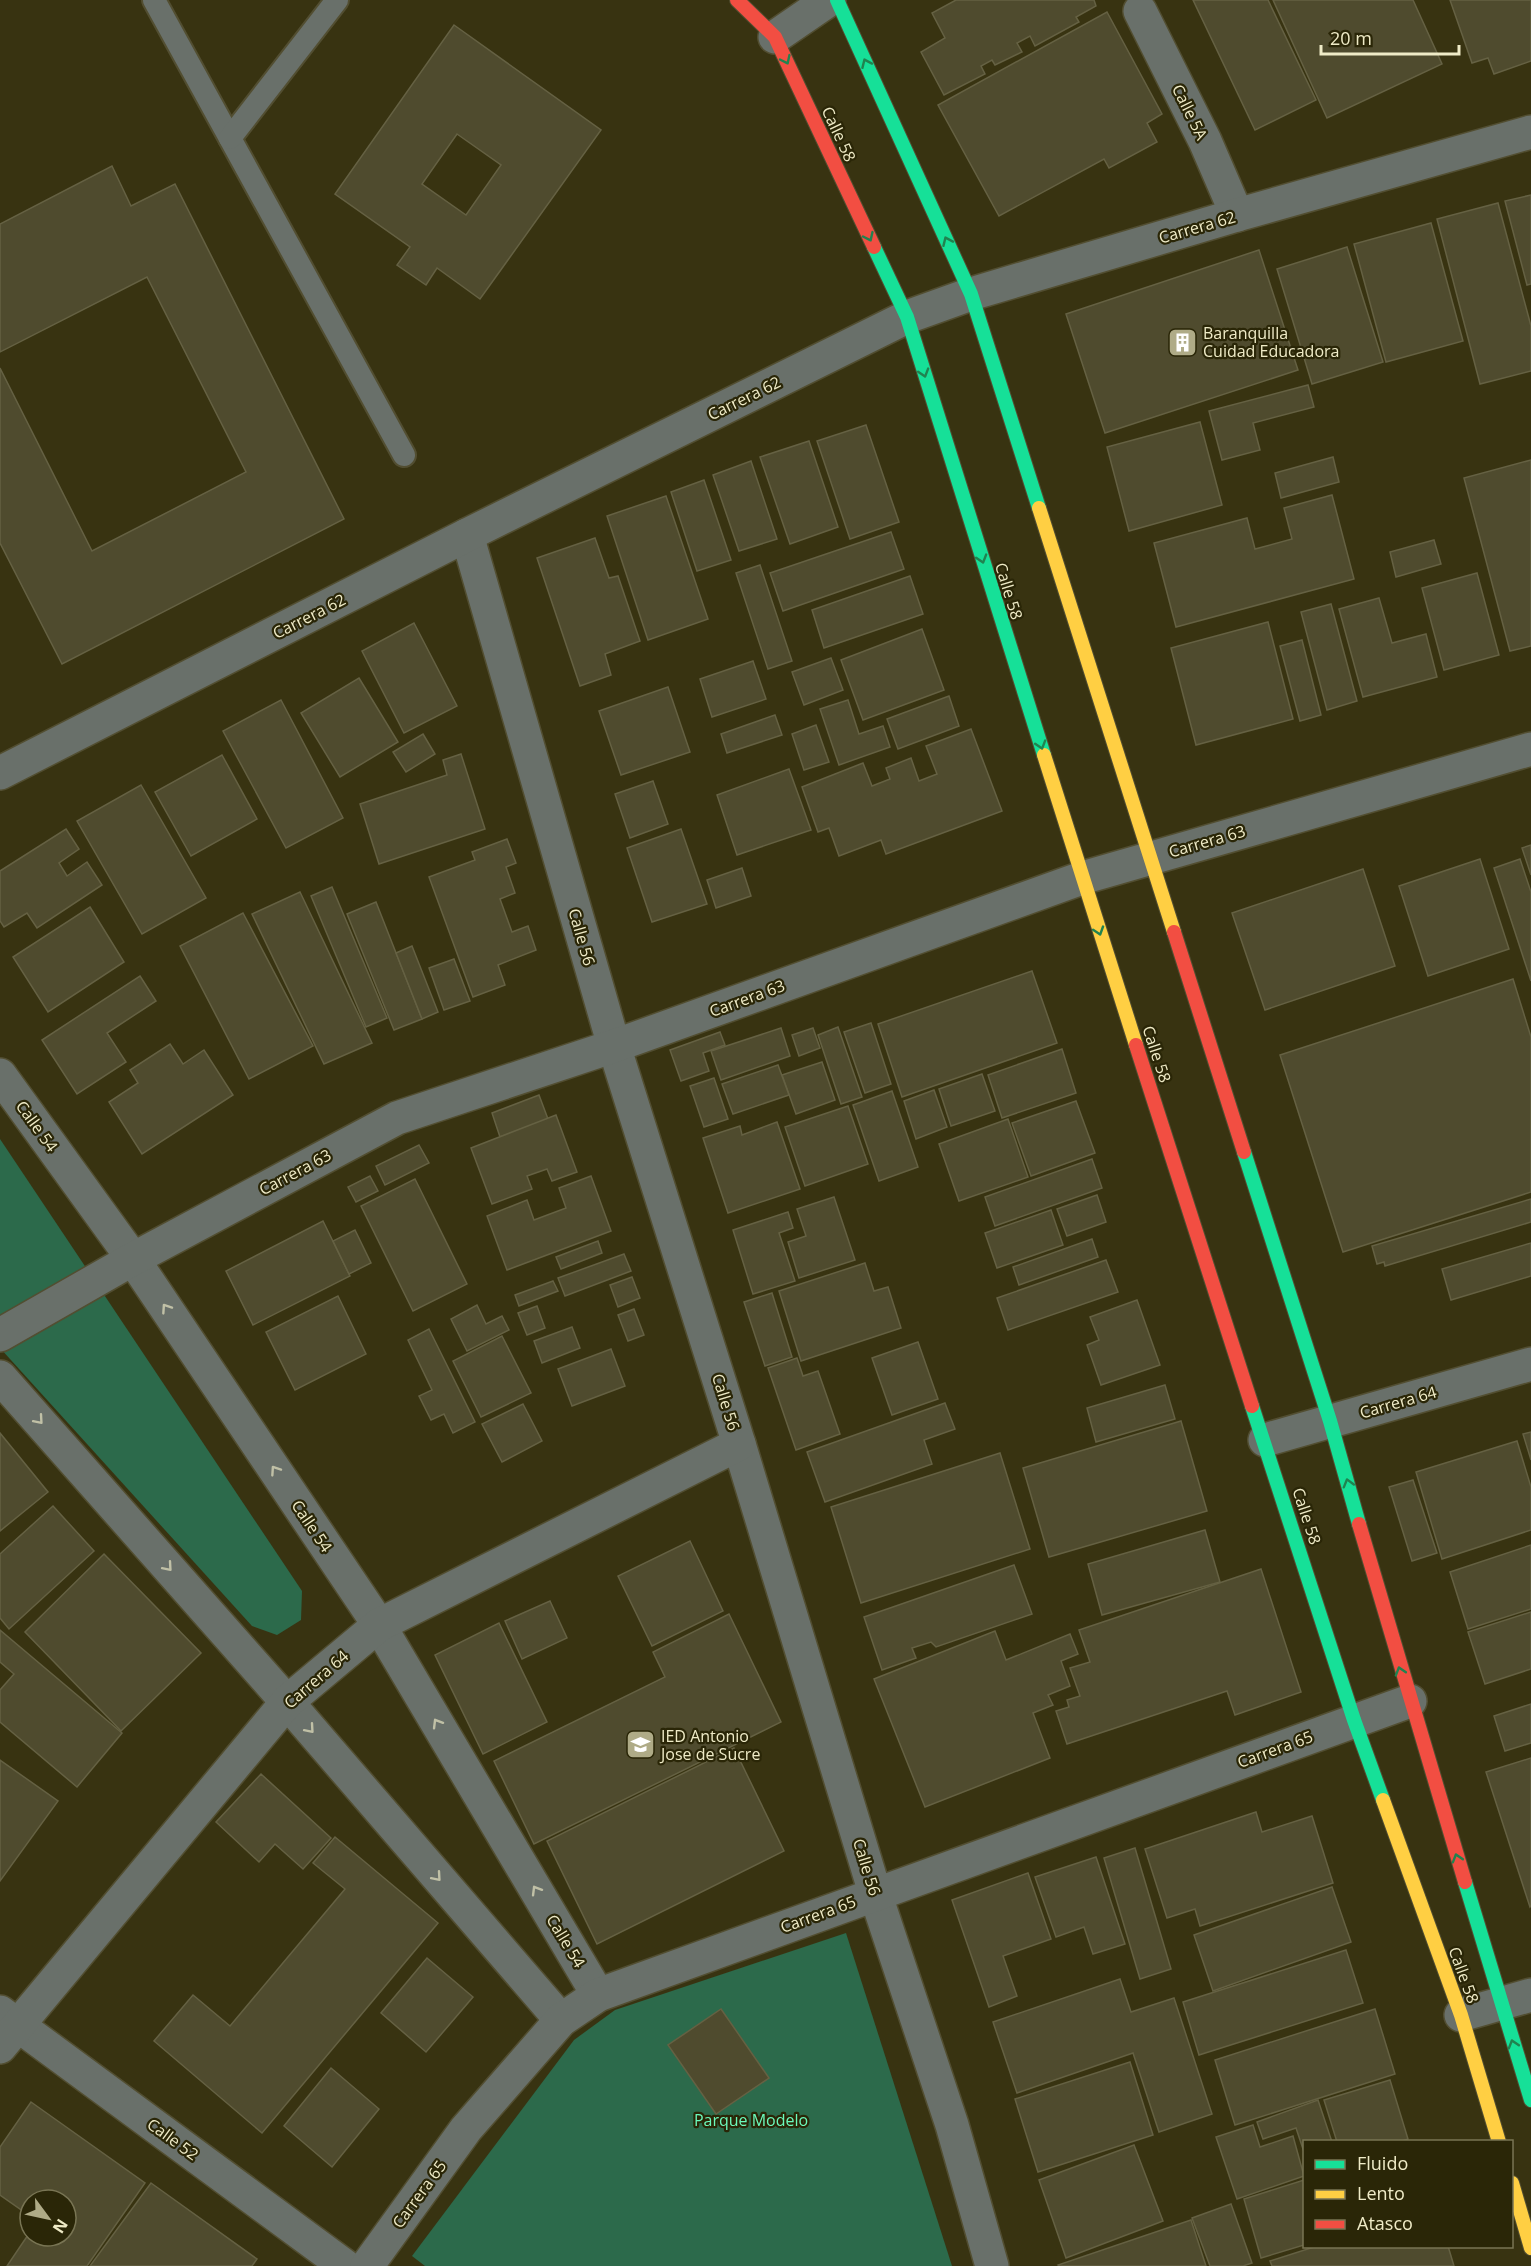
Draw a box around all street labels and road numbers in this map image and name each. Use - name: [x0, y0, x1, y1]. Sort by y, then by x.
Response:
- street label: Calle 5A: [1167, 80, 1213, 144]
- street label: Calle 58: [817, 103, 861, 165]
- street label: Carrera 62: [1156, 206, 1238, 248]
- street label: Carrera 62: [704, 371, 784, 425]
- street label: Calle 58: [990, 560, 1028, 622]
- street label: Carrera 62: [269, 588, 349, 644]
- street label: Carrera 63: [1166, 820, 1248, 862]
- street label: Calle 56: [563, 906, 601, 968]
- street label: Carrera 63: [706, 974, 788, 1022]
- street label: Calle 58: [1138, 1023, 1176, 1085]
- street label: Calle 54: [11, 1096, 63, 1156]
- street label: Carrera 63: [255, 1144, 335, 1200]
- street label: Calle 56: [707, 1371, 745, 1433]
- street label: Carrera 64: [1357, 1381, 1439, 1423]
- street label: Calle 58: [1288, 1485, 1326, 1547]
- street label: Calle 54: [287, 1496, 337, 1556]
- street label: Carrera 64: [279, 1645, 353, 1713]
- street label: Carrera 65: [1234, 1725, 1316, 1773]
- street label: Calle 56: [848, 1836, 886, 1898]
- street label: Carrera 65: [777, 1890, 859, 1938]
- street label: Calle 54: [542, 1910, 590, 1972]
- street label: Calle 58: [1444, 1944, 1484, 2006]
- street label: Calle 52: [143, 2113, 203, 2165]
- street label: Carrera 65: [387, 2156, 451, 2232]

